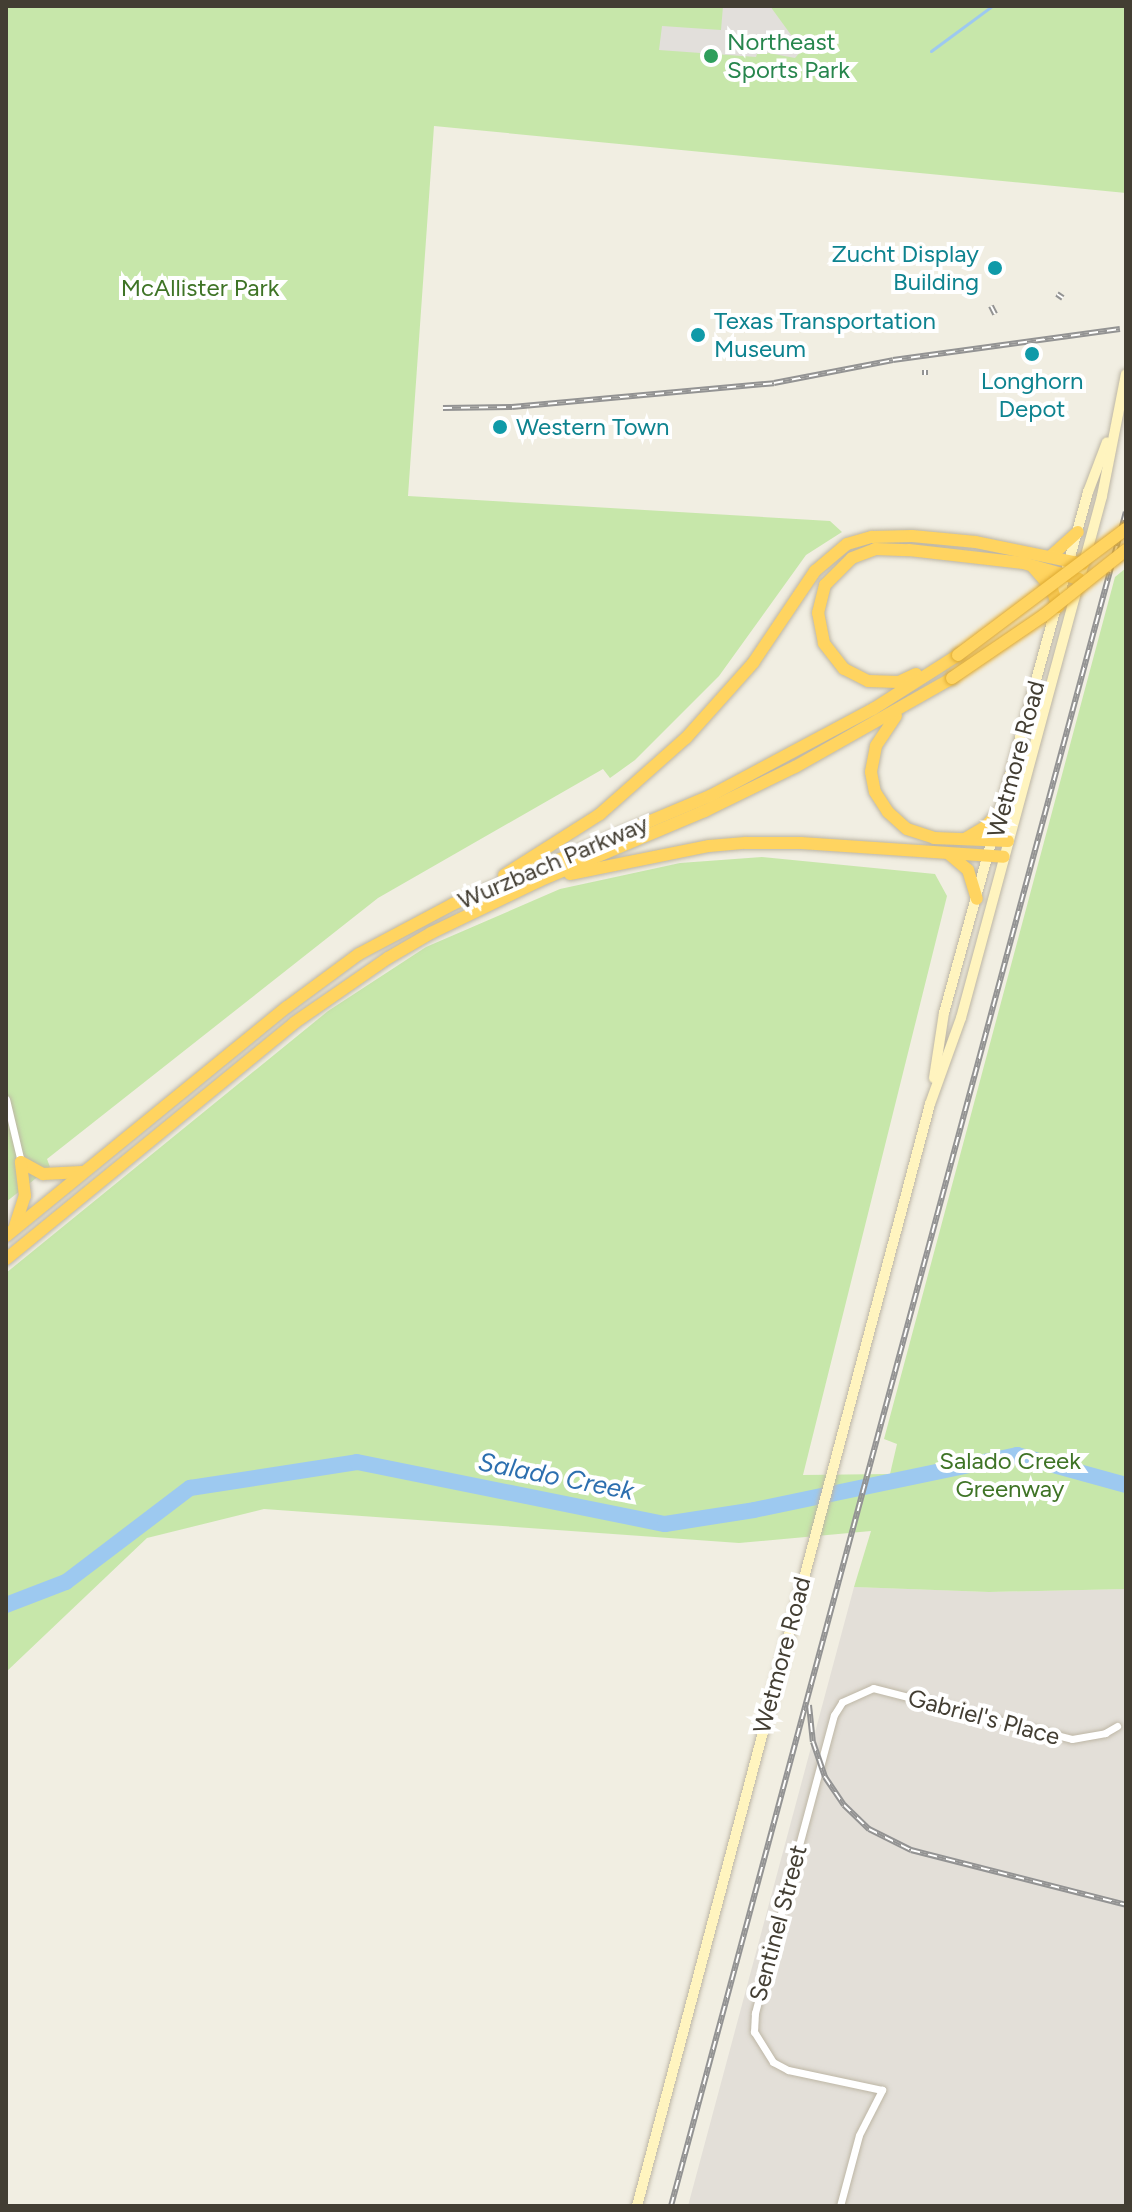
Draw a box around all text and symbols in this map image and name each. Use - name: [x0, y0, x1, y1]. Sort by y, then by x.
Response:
- place label: Northeast Sports Park: [727, 28, 850, 84]
- marker: Northeast Sports Park: [702, 47, 720, 65]
- place label: Zucht Display Building: [831, 240, 979, 296]
- marker: Zucht Display Building: [986, 259, 1004, 277]
- park label: McAllister Park: [121, 274, 279, 302]
- place label: Texas Transportation Museum: [714, 307, 936, 363]
- marker: Texas Transportation Museum: [689, 326, 707, 344]
- marker: Longhorn Depot: [1023, 345, 1041, 363]
- place label: Longhorn Depot: [981, 367, 1083, 423]
- place label: Western Town: [516, 413, 669, 441]
- marker: Western Town: [491, 418, 509, 436]
- street label: Wetmore Road: [981, 678, 1051, 840]
- street label: Wurzbach Parkway: [454, 809, 652, 915]
- water label: Salado Creek: [476, 1447, 636, 1507]
- park label: Salado Creek Greenway: [939, 1447, 1081, 1503]
- street label: Wetmore Road: [747, 1574, 817, 1736]
- street label: Gabriel's Place: [905, 1683, 1063, 1751]
- street label: Sentinel Street: [743, 1842, 813, 2004]

